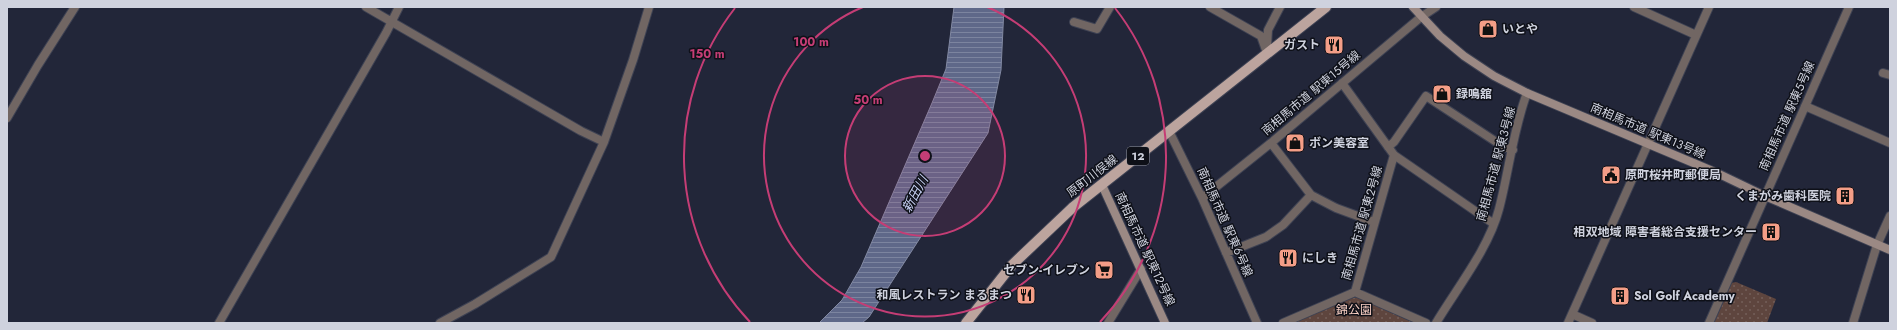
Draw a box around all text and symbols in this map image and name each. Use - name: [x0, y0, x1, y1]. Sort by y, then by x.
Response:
- shop icon: いとや: [1477, 18, 1499, 40]
- place label: いとや: [1502, 20, 1538, 38]
- text: 100 m: [793, 33, 829, 51]
- restaurant icon: ガスト: [1323, 34, 1345, 56]
- place label: ガスト: [1284, 36, 1320, 54]
- text: 150 m: [689, 45, 725, 63]
- street label: 南相馬市道 駅東15号線: [1258, 46, 1364, 140]
- street label: 南相馬市道 駅東5号線: [1755, 58, 1819, 174]
- shop icon: 録鳴舘: [1431, 83, 1453, 105]
- place label: 録鳴舘: [1455, 85, 1492, 103]
- text: 50 m: [853, 91, 883, 109]
- street label: 南相馬市道 駅東13号線: [1588, 99, 1708, 163]
- street label: 南相馬市道 駅東3号線: [1472, 105, 1520, 223]
- shop icon: ボン美容室: [1284, 132, 1306, 154]
- place label: ボン美容室: [1309, 134, 1369, 152]
- road number: 12: [1127, 147, 1149, 165]
- centre of rings: [918, 149, 932, 163]
- street label: 原町川俣線: [1063, 150, 1121, 202]
- street label: 南相馬市道 駅東6号線: [1193, 164, 1257, 280]
- street label: 南相馬市道 駅東2号線: [1337, 164, 1387, 282]
- public building icon: 原町桜井町郵便局: [1600, 164, 1622, 186]
- place label: 原町桜井町郵便局: [1625, 166, 1721, 184]
- water label: 新田川: [897, 171, 934, 216]
- building icon: くまがみ歯科医院: [1834, 185, 1856, 207]
- place label: くまがみ歯科医院: [1735, 187, 1831, 205]
- street label: 南相馬市道 駅東12号線: [1111, 189, 1179, 309]
- building icon: 相双地域 障害者総合支援センター: [1760, 221, 1782, 243]
- place label: 相双地域 障害者総合支援センター: [1573, 223, 1757, 241]
- restaurant icon: にしき: [1277, 247, 1299, 269]
- place label: にしき: [1302, 249, 1338, 267]
- supermarket icon: セブン-イレブン: [1093, 259, 1115, 281]
- place label: セブン-イレブン: [1003, 261, 1090, 279]
- restaurant icon: 和風レストラン まるまつ: [1015, 284, 1037, 306]
- building icon: Sol Golf Academy: [1609, 285, 1631, 307]
- place label: 和風レストラン まるまつ: [876, 286, 1012, 304]
- place label: Sol Golf Academy: [1634, 287, 1736, 305]
- park label: 錦公園: [1336, 301, 1372, 319]

